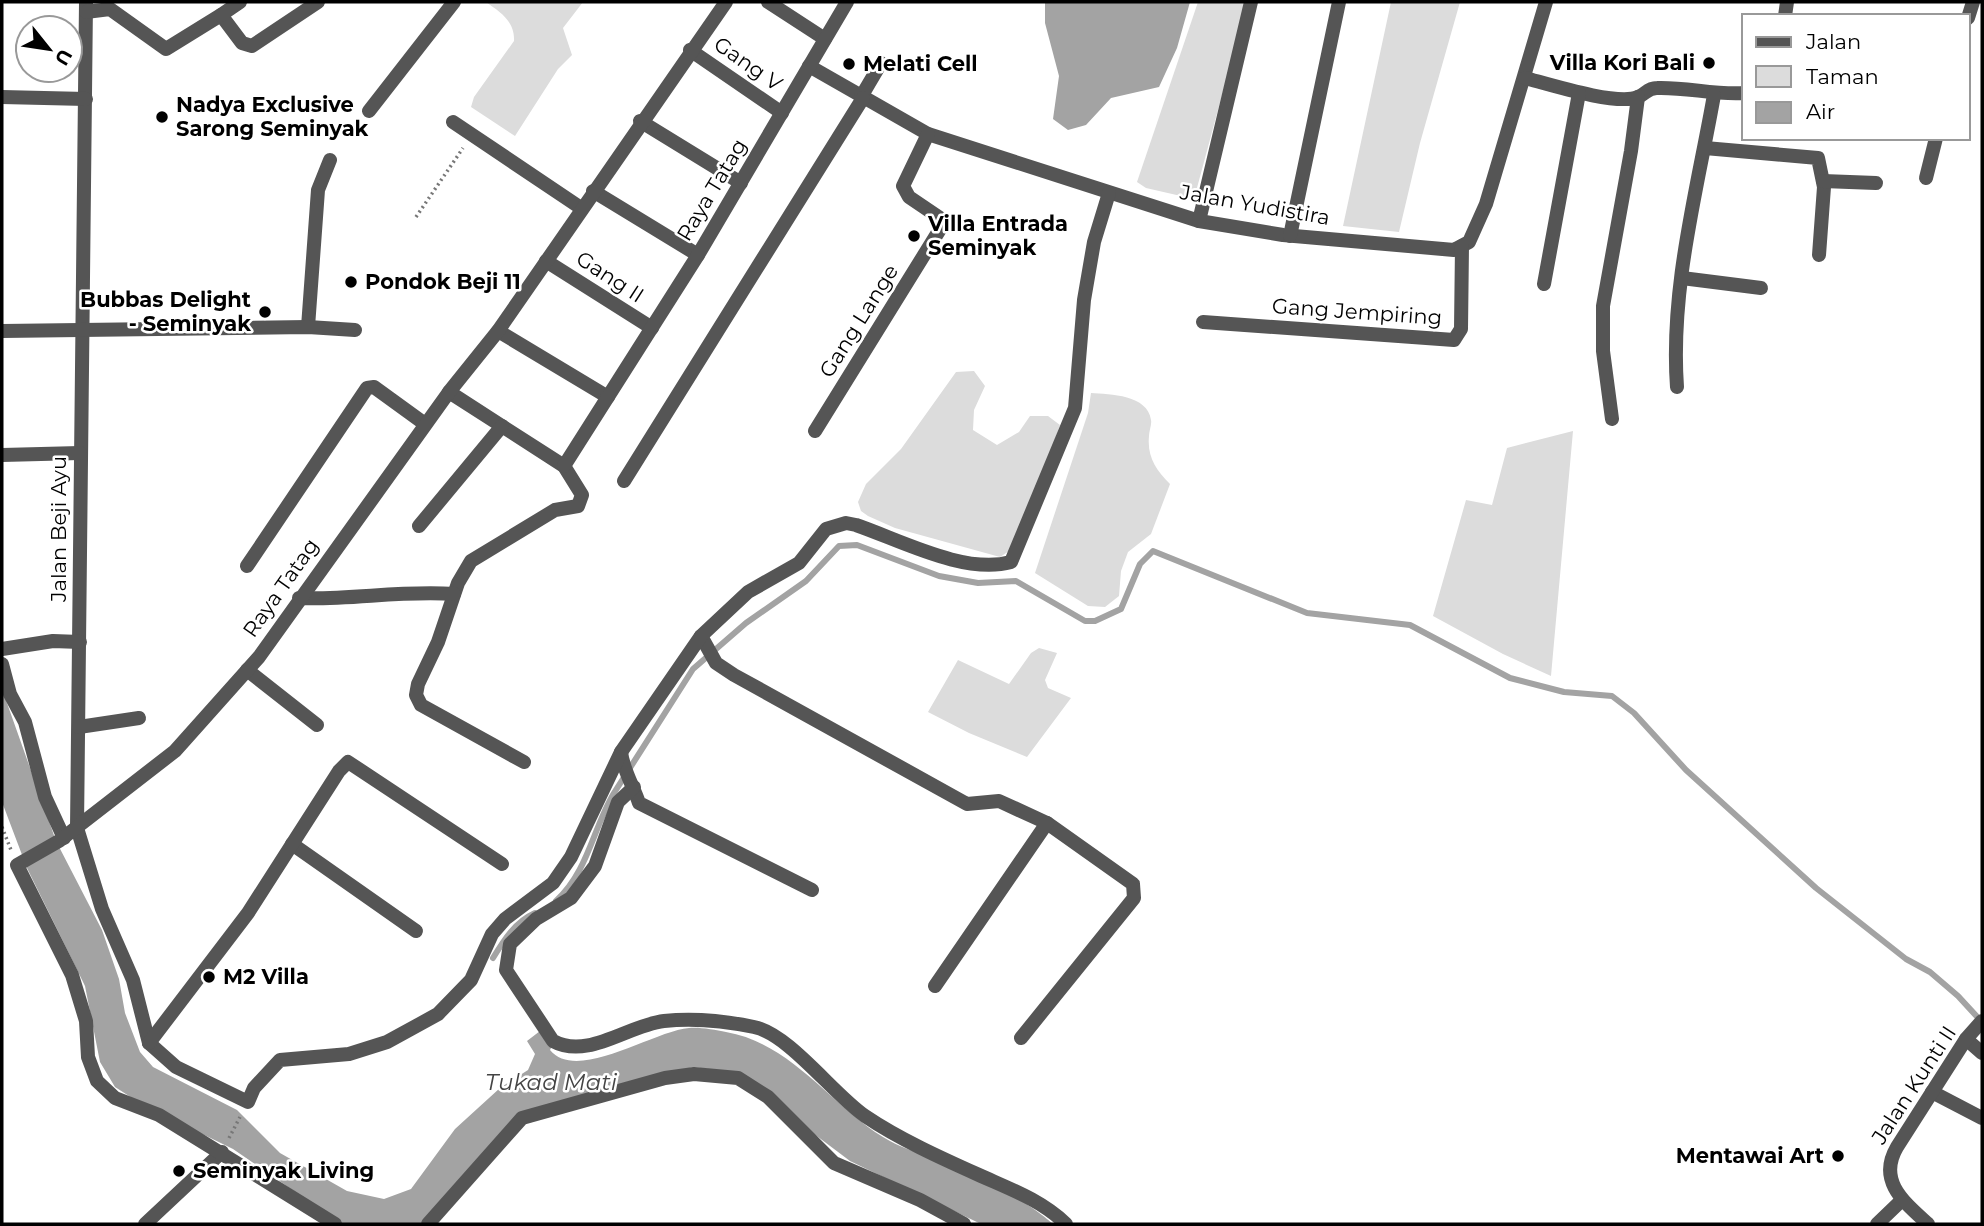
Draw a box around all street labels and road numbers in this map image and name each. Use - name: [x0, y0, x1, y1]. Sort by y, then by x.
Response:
- street label: Gang V: [709, 31, 787, 96]
- street label: Raya Tatag: [671, 134, 752, 245]
- street label: Jalan Yudistira: [1177, 179, 1332, 230]
- street label: Gang II: [572, 246, 649, 308]
- street label: Gang Lange: [814, 260, 903, 382]
- street label: Gang Jempiring: [1271, 293, 1443, 330]
- street label: Jalan Beji Ayu: [46, 456, 71, 603]
- street label: Raya Tatag: [237, 534, 324, 642]
- street label: Jalan Kunti II: [1866, 1021, 1961, 1149]

